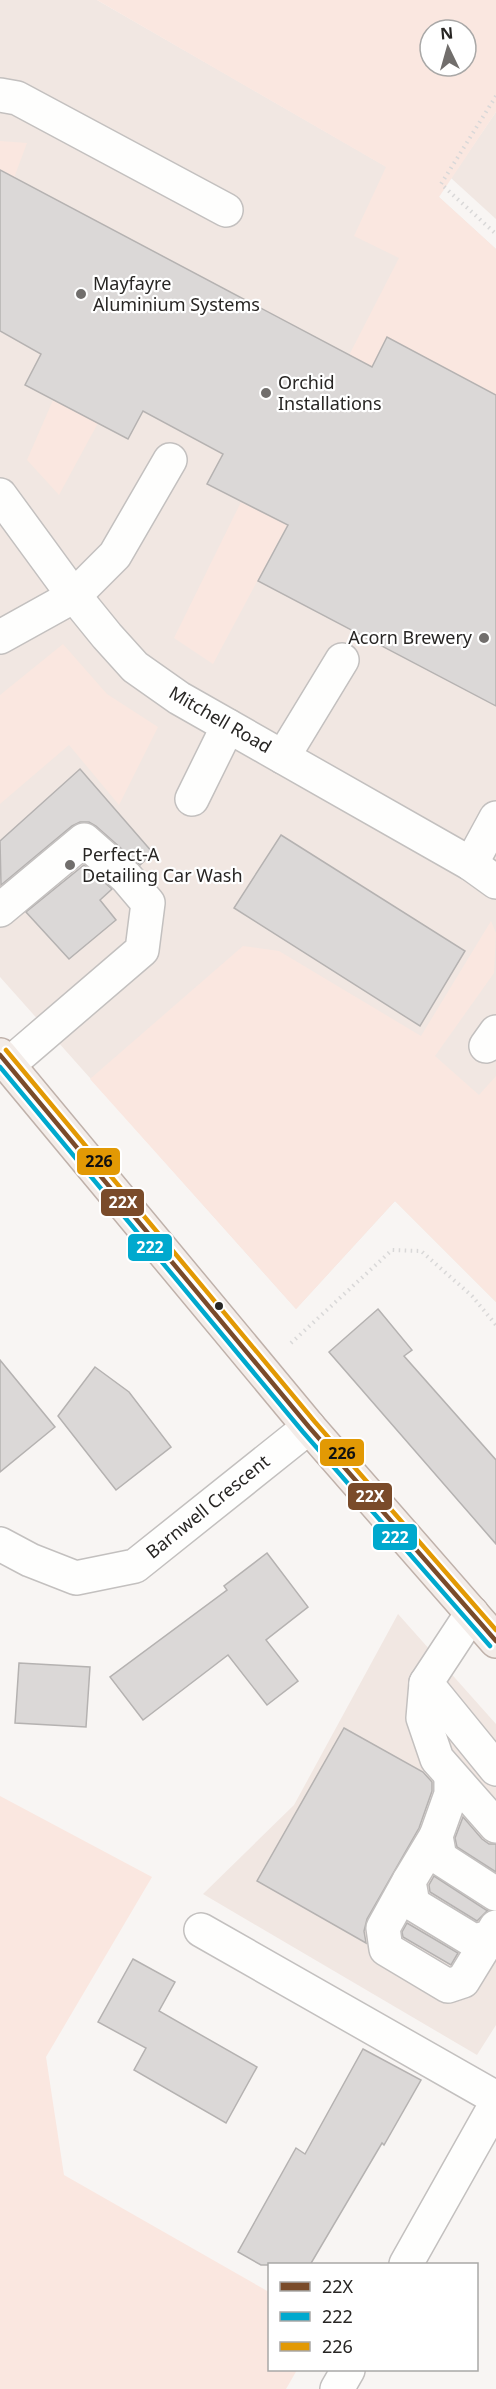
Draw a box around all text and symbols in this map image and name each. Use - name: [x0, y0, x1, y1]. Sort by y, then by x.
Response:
- north arrow: [418, 18, 478, 78]
- text: N: [439, 22, 454, 45]
- place label: Mayfayre Aluminium Systems: [93, 271, 260, 316]
- marker: Mayfayre Aluminium Systems: [74, 287, 88, 301]
- place label: Orchid Installations: [278, 370, 382, 415]
- marker: Orchid Installations: [259, 386, 273, 400]
- place label: Acorn Brewery: [348, 625, 473, 649]
- marker: Acorn Brewery: [477, 631, 491, 645]
- street label: Mitchell Road: [165, 680, 276, 758]
- place label: Perfect-A Detailing Car Wash: [82, 842, 243, 887]
- marker: Perfect-A Detailing Car Wash: [63, 858, 77, 872]
- line badge: 226: [76, 1147, 121, 1176]
- text: 226: [85, 1150, 113, 1172]
- line badge: 22X: [100, 1188, 145, 1217]
- text: 22X: [108, 1191, 138, 1213]
- line badge: 222: [127, 1233, 173, 1262]
- text: 222: [136, 1236, 164, 1258]
- unlabelled marker: [213, 1300, 225, 1312]
- line badge: 226: [319, 1438, 365, 1467]
- text: 226: [328, 1442, 356, 1464]
- street label: Barnwell Crescent: [141, 1449, 274, 1563]
- line badge: 22X: [347, 1482, 393, 1511]
- text: 22X: [355, 1485, 385, 1507]
- line badge: 222: [372, 1523, 418, 1551]
- text: 222: [381, 1526, 409, 1548]
- legend: [268, 2263, 478, 2371]
- text: 22X: [322, 2274, 354, 2298]
- text: 222: [322, 2304, 353, 2328]
- text: 226: [322, 2334, 353, 2358]

